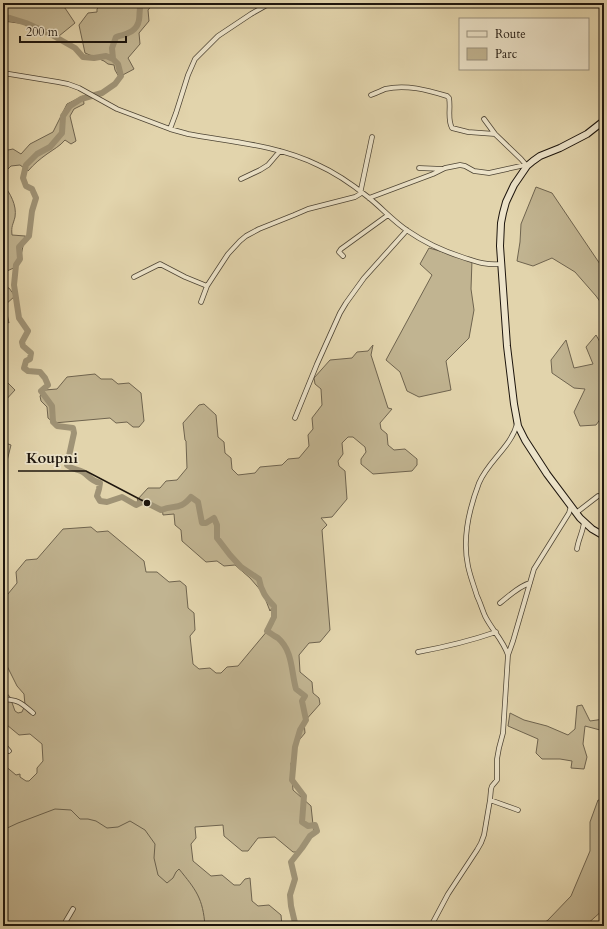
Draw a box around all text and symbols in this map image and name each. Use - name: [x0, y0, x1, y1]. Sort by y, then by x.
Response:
- scale bar: [20, 18, 126, 44]
- legend: [459, 18, 589, 70]
- text: 200 m: [26, 24, 59, 40]
- text: Route: [495, 26, 526, 42]
- text: Parc: [495, 46, 518, 62]
- callout: Koupni: [18, 444, 86, 471]
- text: Koupni: [26, 448, 78, 468]

